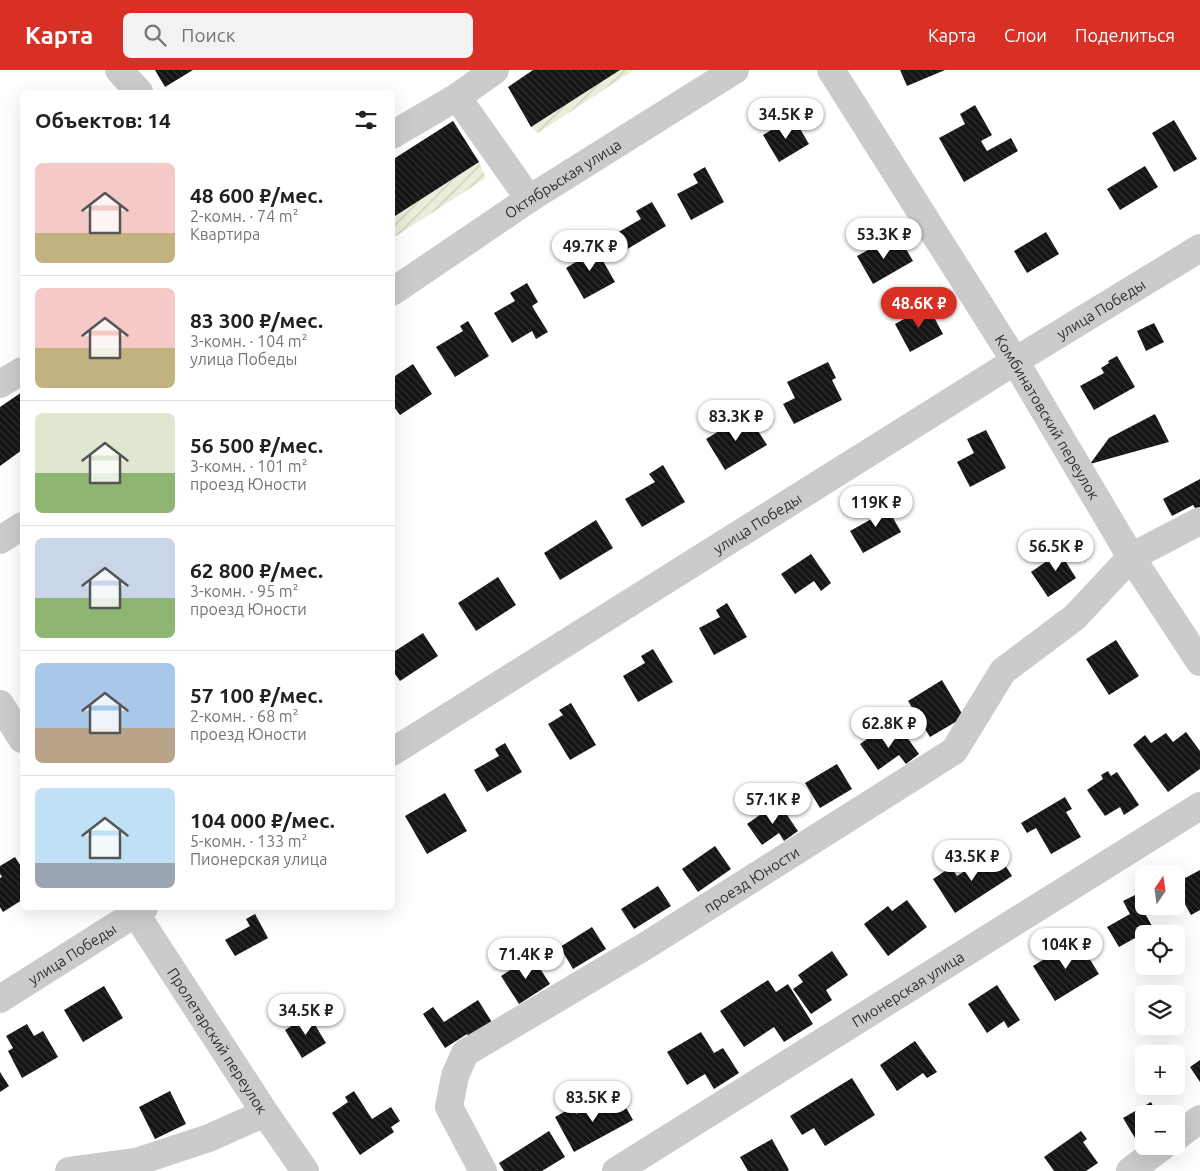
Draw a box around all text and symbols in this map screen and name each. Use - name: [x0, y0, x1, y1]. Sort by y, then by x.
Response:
- search box: [123, 13, 473, 58]
- icon: search: [141, 21, 169, 49]
- text: Карта: [25, 22, 93, 49]
- text: Поиск: [181, 24, 235, 46]
- text: Карта: [928, 25, 976, 45]
- text: Слои: [1004, 25, 1047, 45]
- text: Поделиться: [1075, 25, 1175, 45]
- pin: 34.5K ₽: [740, 98, 832, 140]
- text: 34.5K ₽: [759, 105, 813, 123]
- icon: filters: [352, 106, 380, 134]
- text: Объектов: 14: [35, 108, 171, 132]
- street label: Октябрьская улица: [501, 135, 624, 222]
- icon: home: [75, 183, 135, 243]
- text: 48 600 ₽/мес.: [190, 183, 323, 207]
- text: 2-комн. · 74 m²: [190, 207, 298, 225]
- pin: 53.3K ₽: [838, 218, 930, 260]
- text: Квартира: [190, 225, 260, 243]
- text: 53.3K ₽: [857, 225, 911, 243]
- pin: 49.7K ₽: [544, 230, 636, 272]
- text: 49.7K ₽: [563, 237, 617, 255]
- street label: улица Победы: [1053, 275, 1148, 342]
- pin: 48.6K ₽: [873, 286, 965, 329]
- text: 48.6K ₽: [892, 294, 946, 312]
- icon: home: [75, 308, 135, 368]
- text: 83 300 ₽/мес.: [190, 308, 323, 332]
- street label: Комбинатовский переулок: [992, 331, 1103, 502]
- text: 3-комн. · 104 m²: [190, 332, 307, 350]
- text: улица Победы: [190, 350, 297, 368]
- pin: 83.3K ₽: [690, 400, 782, 442]
- text: 83.3K ₽: [709, 407, 763, 425]
- icon: home: [75, 433, 135, 493]
- text: 56 500 ₽/мес.: [190, 433, 323, 457]
- text: 3-комн. · 101 m²: [190, 457, 307, 475]
- text: проезд Юности: [190, 475, 307, 493]
- pin: 119K ₽: [835, 486, 917, 528]
- street label: улица Победы: [710, 489, 804, 557]
- text: 119K ₽: [851, 493, 901, 511]
- pin: 56.5K ₽: [1010, 530, 1102, 572]
- text: 56.5K ₽: [1029, 537, 1083, 555]
- icon: home: [75, 558, 135, 618]
- text: 62 800 ₽/мес.: [190, 558, 323, 582]
- text: 3-комн. · 95 m²: [190, 582, 298, 600]
- text: проезд Юности: [190, 600, 307, 618]
- icon: home: [75, 683, 135, 743]
- text: 57 100 ₽/мес.: [190, 683, 323, 707]
- pin: 62.8K ₽: [843, 706, 935, 749]
- text: 2-комн. · 68 m²: [190, 707, 298, 725]
- text: 62.8K ₽: [862, 714, 916, 732]
- text: проезд Юности: [190, 725, 307, 743]
- pin: 57.1K ₽: [727, 782, 819, 825]
- text: 57.1K ₽: [746, 790, 800, 808]
- icon: home: [75, 808, 135, 868]
- text: 104 000 ₽/мес.: [190, 808, 335, 832]
- text: 5-комн. · 133 m²: [190, 832, 307, 850]
- pin: 43.5K ₽: [926, 840, 1018, 882]
- street label: проезд Юности: [700, 843, 802, 916]
- text: 43.5K ₽: [945, 847, 999, 865]
- text: Пионерская улица: [190, 850, 327, 868]
- north arrow: [1135, 865, 1185, 915]
- map controls: [1135, 865, 1185, 1155]
- street label: улица Победы: [25, 920, 119, 988]
- button: locate: [1135, 925, 1185, 975]
- pin: 104K ₽: [1025, 928, 1107, 970]
- text: 104K ₽: [1041, 935, 1091, 953]
- pin: 71.4K ₽: [480, 938, 572, 980]
- text: 71.4K ₽: [499, 945, 553, 963]
- street label: Пионерская улица: [849, 947, 967, 1030]
- street label: Пролетарский переулок: [165, 964, 272, 1117]
- button: layers: [1135, 985, 1185, 1035]
- pin: 34.5K ₽: [260, 994, 352, 1036]
- text: 34.5K ₽: [279, 1001, 333, 1019]
- button: +: [1135, 1045, 1185, 1095]
- pin: 83.5K ₽: [547, 1080, 639, 1123]
- text: 83.5K ₽: [566, 1088, 620, 1106]
- button: −: [1135, 1105, 1185, 1155]

